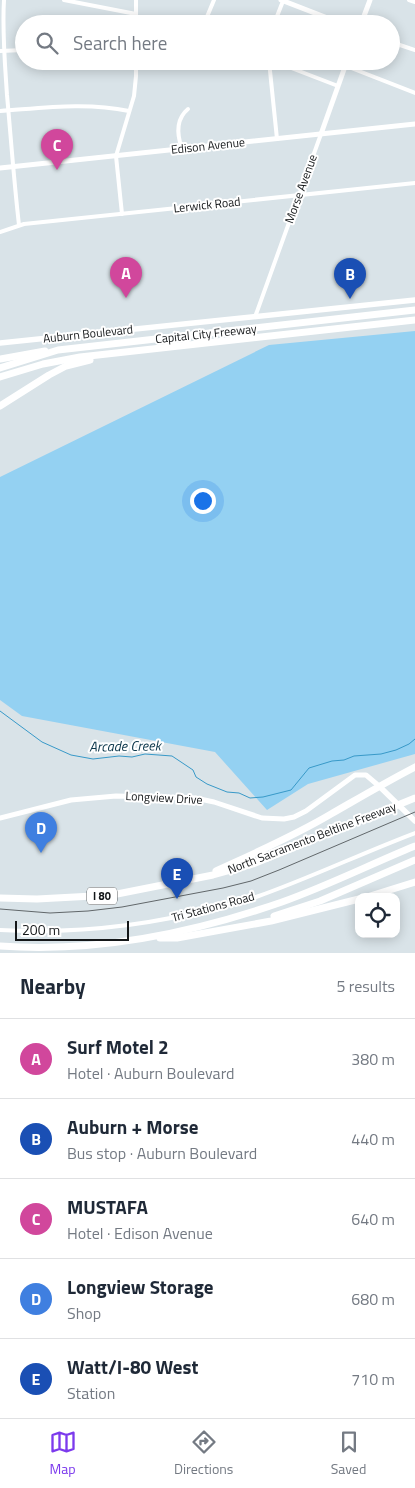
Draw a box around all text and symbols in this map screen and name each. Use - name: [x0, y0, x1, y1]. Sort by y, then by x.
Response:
- search box: [15, 15, 400, 70]
- text: Search here: [73, 28, 167, 57]
- icon: search: [33, 29, 61, 57]
- pin: C: [41, 129, 73, 170]
- street label: Edison Avenue: [170, 132, 246, 159]
- street label: Morse Avenue: [279, 152, 322, 226]
- street label: Lerwick Road: [172, 192, 241, 217]
- pin: A: [110, 257, 142, 298]
- pin: B: [334, 258, 366, 299]
- street label: Auburn Boulevard: [42, 319, 134, 348]
- street label: Capital City Freeway: [154, 319, 258, 348]
- your location: [190, 488, 216, 514]
- water label: Arcade Creek: [89, 734, 163, 757]
- street label: Longview Drive: [125, 786, 203, 809]
- street label: North Sacramento Beltline Freeway: [225, 796, 399, 879]
- pin: D: [25, 812, 57, 853]
- pin: E: [161, 858, 193, 899]
- street label: Tri Stations Road: [169, 886, 256, 927]
- road number: I 80: [87, 888, 117, 904]
- map controls: [355, 893, 400, 938]
- button: locate: [355, 893, 400, 938]
- scale bar: [15, 918, 129, 941]
- text: 200 m: [22, 919, 60, 940]
- text: Nearby: [20, 970, 85, 1002]
- text: 5 results: [336, 974, 395, 998]
- text: Surf Motel 2: [67, 1032, 169, 1061]
- text: A: [31, 1047, 41, 1071]
- text: 380 m: [351, 1047, 395, 1071]
- text: Hotel · Auburn Boulevard: [67, 1061, 234, 1085]
- text: Auburn + Morse: [67, 1112, 198, 1141]
- text: B: [31, 1127, 41, 1151]
- text: 440 m: [351, 1127, 395, 1151]
- text: Bus stop · Auburn Boulevard: [67, 1141, 257, 1165]
- text: MUSTAFA: [67, 1192, 148, 1221]
- text: C: [32, 1207, 40, 1231]
- text: 640 m: [351, 1207, 395, 1231]
- text: Hotel · Edison Avenue: [67, 1221, 213, 1245]
- text: Longview Storage: [67, 1272, 214, 1301]
- text: D: [31, 1287, 41, 1311]
- text: 680 m: [351, 1287, 395, 1311]
- text: Shop: [67, 1301, 101, 1325]
- text: Watt/I-80 West: [67, 1352, 198, 1381]
- text: E: [32, 1367, 40, 1391]
- text: 710 m: [351, 1367, 395, 1391]
- text: Station: [67, 1381, 115, 1405]
- tab: Map: [49, 1428, 77, 1479]
- tab: Directions: [174, 1428, 233, 1479]
- tab: Saved: [331, 1428, 366, 1479]

